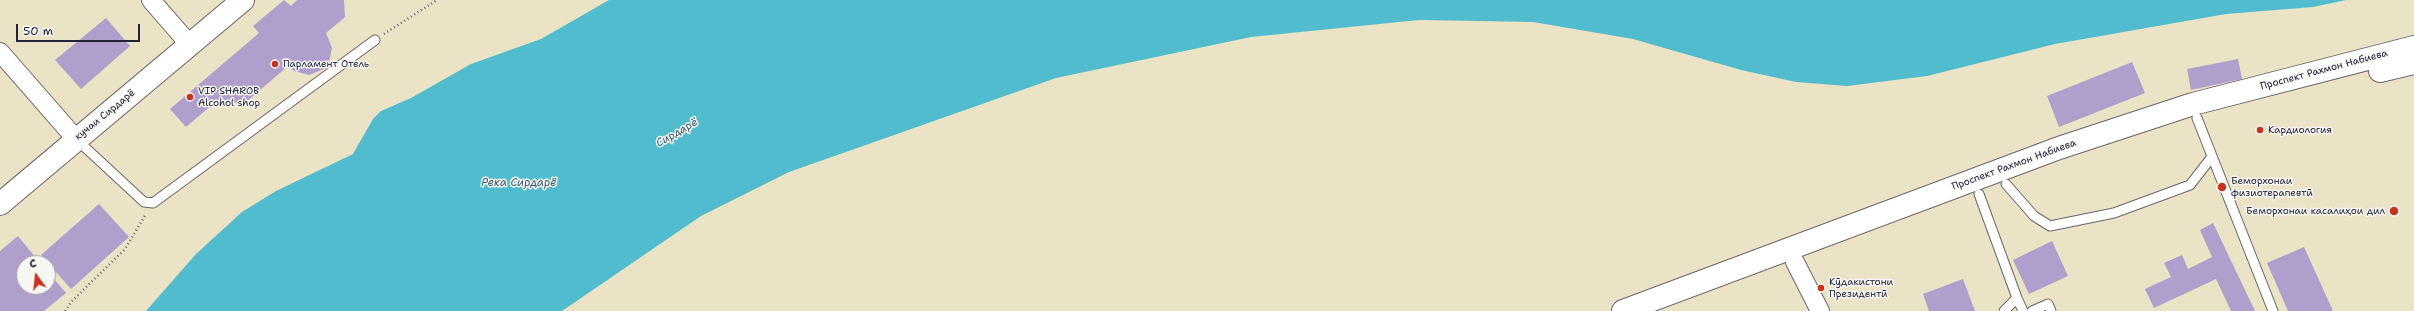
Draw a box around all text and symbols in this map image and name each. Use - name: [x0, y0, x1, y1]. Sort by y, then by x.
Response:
- scale bar: [18, 16, 142, 42]
- text: 50 m: [23, 23, 53, 39]
- street label: Проспект Рахмон Набиева: [2259, 47, 2389, 93]
- place label: Парламент Отель: [283, 58, 369, 70]
- marker: Парламент Отель: [270, 59, 280, 69]
- place label: VIP SHAROB Alcohol shop: [198, 85, 260, 108]
- street label: кучаи Сирдарё: [72, 87, 138, 143]
- marker: VIP SHAROB Alcohol shop: [185, 92, 195, 102]
- water label: Сирдарё: [654, 116, 700, 150]
- place label: Кардиология: [2268, 124, 2332, 136]
- marker: Кардиология: [2255, 125, 2265, 135]
- street label: Проспект Рахмон Набиева: [1950, 137, 2078, 193]
- place label: Беморхонаи физиотерапевтӣ: [2231, 175, 2313, 198]
- water label: Река Сирдарё: [482, 176, 556, 190]
- marker: Беморхонаи физиотерапевтӣ: [2216, 181, 2228, 193]
- place label: Беморхонаи касалиҳои дил: [2246, 205, 2385, 217]
- marker: Беморхонаи касалиҳои дил: [2388, 205, 2400, 217]
- north arrow: [16, 255, 56, 295]
- text: С: [28, 256, 38, 272]
- place label: Кӯдакистони Президентӣ: [1829, 276, 1893, 300]
- marker: Кӯдакистони Президентӣ: [1816, 283, 1826, 293]

